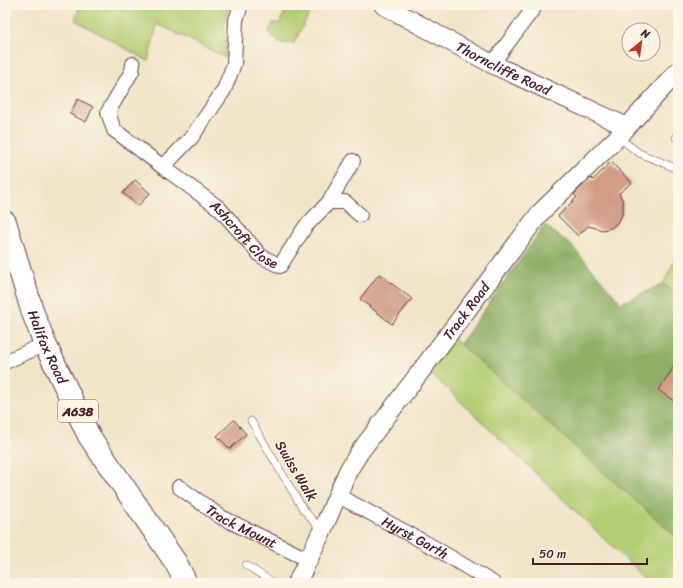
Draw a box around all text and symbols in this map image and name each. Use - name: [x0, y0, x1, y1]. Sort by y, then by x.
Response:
- north arrow: [621, 22, 661, 62]
- text: N: [637, 23, 654, 44]
- street label: Thorncliffe Road: [451, 34, 556, 103]
- street label: Ashcroft Close: [204, 192, 283, 276]
- street label: Track Road: [436, 275, 497, 345]
- street label: Halifax Road: [20, 306, 75, 390]
- road number: A638: [58, 400, 98, 422]
- street label: Swiss Walk: [268, 436, 324, 507]
- street label: Track Mount: [200, 497, 282, 555]
- street label: Hyrst Garth: [377, 509, 454, 566]
- scale bar: [533, 540, 647, 566]
- text: 50 m: [539, 543, 566, 565]

